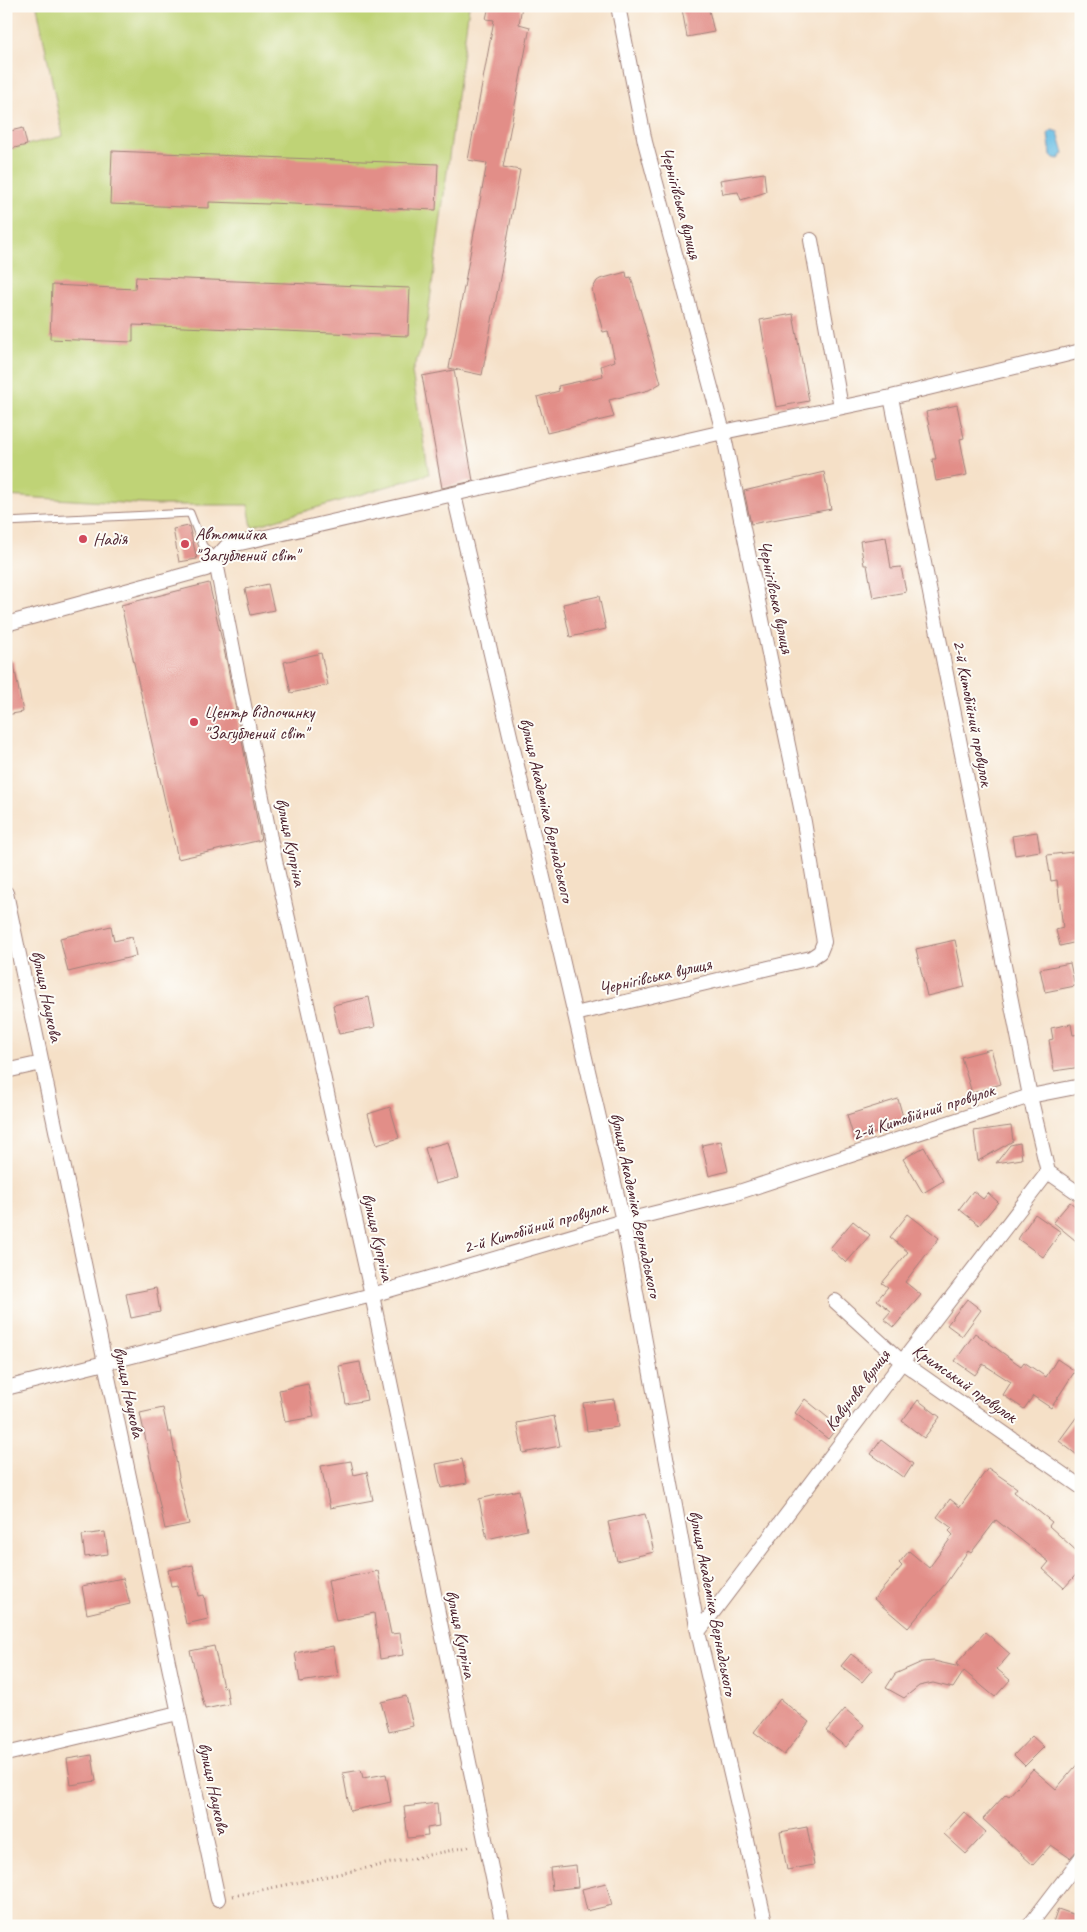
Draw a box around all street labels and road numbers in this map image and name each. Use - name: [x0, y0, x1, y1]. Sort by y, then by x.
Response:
- street label: Чернігівська вулиця: [656, 145, 707, 263]
- street label: Чернігівська вулиця: [753, 539, 799, 657]
- street label: 2-й Китобійний провулок: [948, 638, 998, 789]
- street label: вулиця Академіка Вернадського: [515, 716, 579, 906]
- street label: вулиця Купріна: [271, 796, 311, 889]
- street label: вулиця Наукова: [27, 948, 68, 1045]
- street label: Чернігівська вулиця: [597, 952, 715, 1000]
- street label: 2-й Китобійний провулок: [849, 1078, 998, 1145]
- street label: вулиця Академіка Вернадського: [606, 1111, 667, 1301]
- street label: вулиця Купріна: [357, 1191, 399, 1284]
- street label: 2-й Китобійний провулок: [461, 1196, 611, 1258]
- street label: Кримський провулок: [908, 1339, 1023, 1428]
- street label: вулиця Наукова: [109, 1344, 150, 1441]
- street label: Кавунова вулиця: [819, 1344, 896, 1435]
- street label: вулиця Академіка Вернадського: [684, 1508, 742, 1699]
- street label: вулиця Купріна: [441, 1588, 481, 1681]
- street label: вулиця Наукова: [194, 1740, 235, 1837]

